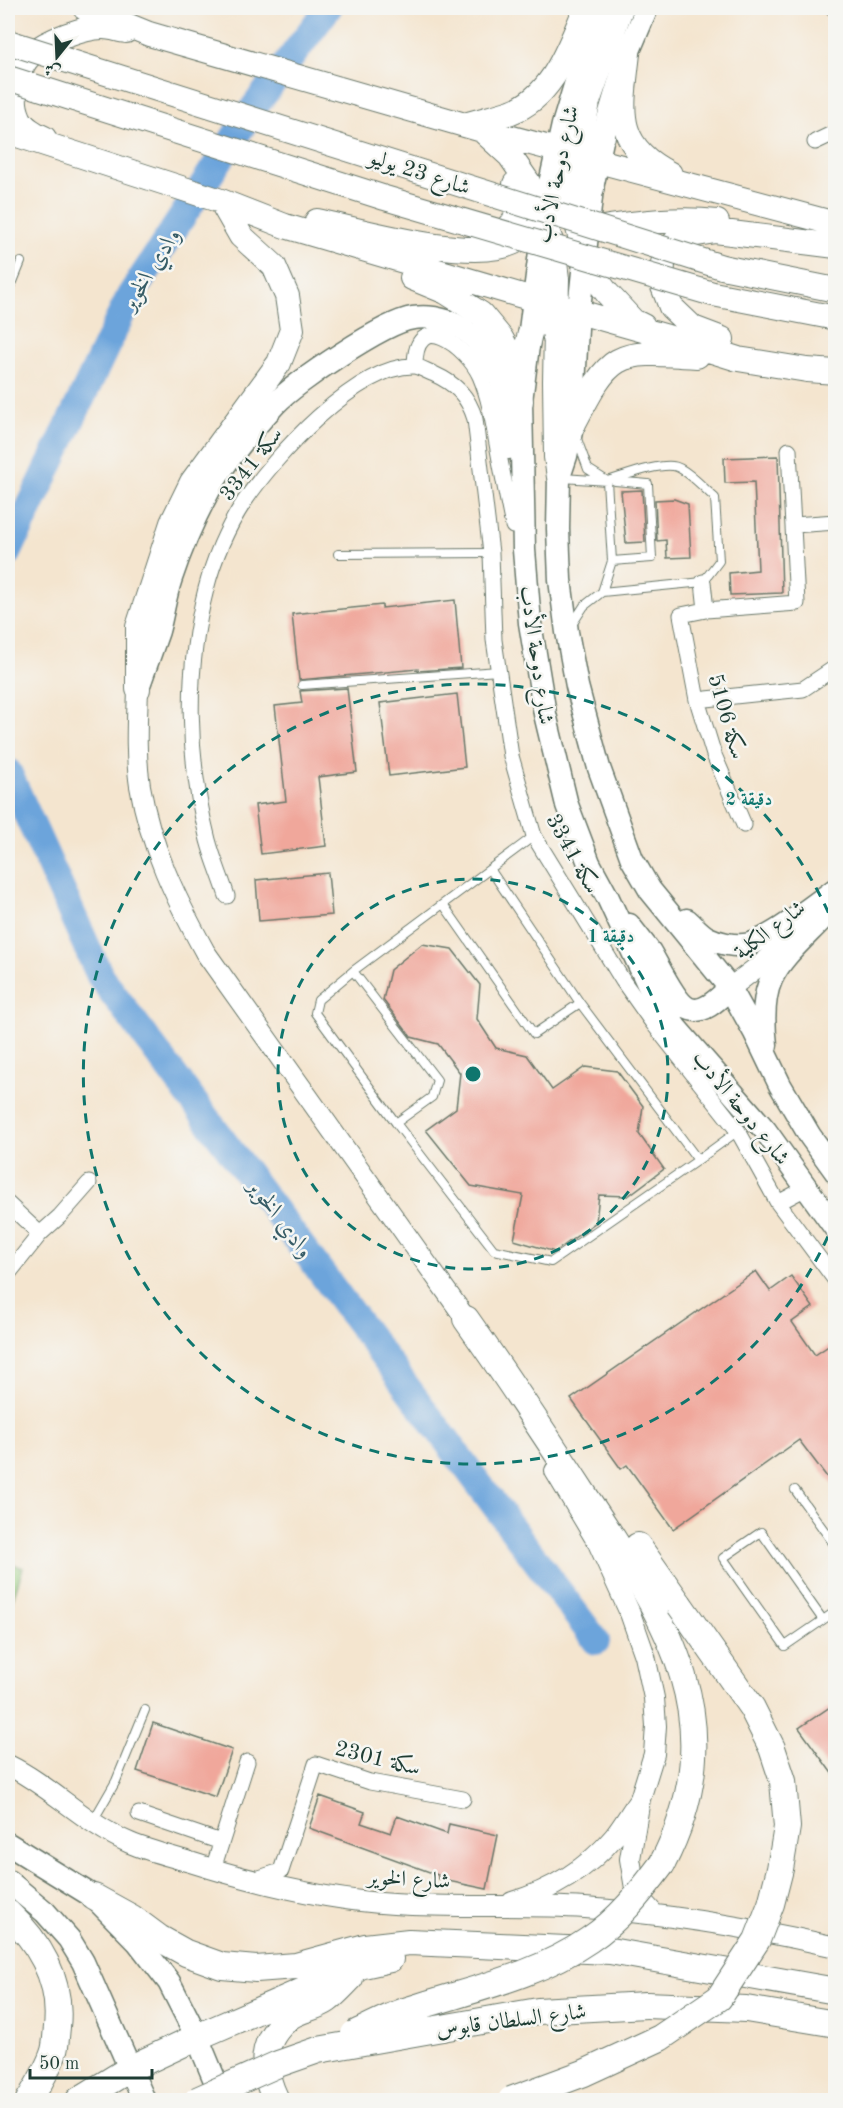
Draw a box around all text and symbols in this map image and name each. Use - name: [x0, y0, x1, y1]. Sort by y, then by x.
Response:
- north arrow: [27, 27, 87, 87]
- text: ش: [43, 59, 63, 79]
- street label: شارع دوحة الأدب: [527, 102, 589, 246]
- street label: شارع 23 يوليو: [362, 146, 473, 205]
- water label: وادي الخوير: [116, 224, 191, 320]
- street label: سكة 3341: [215, 422, 287, 505]
- street label: شارع دوحة الأدب: [509, 584, 563, 727]
- street label: سكة 5106: [703, 671, 750, 762]
- text: 2 دقيقة: [726, 791, 772, 809]
- street label: سكة 3341: [541, 810, 604, 897]
- street label: شارع الكلية: [729, 895, 813, 969]
- text: 1 دقيقة: [588, 928, 634, 946]
- street label: شارع دوحة الأدب: [683, 1043, 798, 1173]
- centre of rings: [463, 1064, 483, 1084]
- water label: وادي الخوير: [237, 1173, 317, 1266]
- street label: سكة 2301: [333, 1737, 423, 1780]
- street label: شارع الخوير: [365, 1867, 451, 1899]
- street label: شارع السلطان قابوس: [435, 2001, 588, 2047]
- scale bar: [30, 2042, 152, 2080]
- text: 50 m: [39, 2055, 79, 2073]

